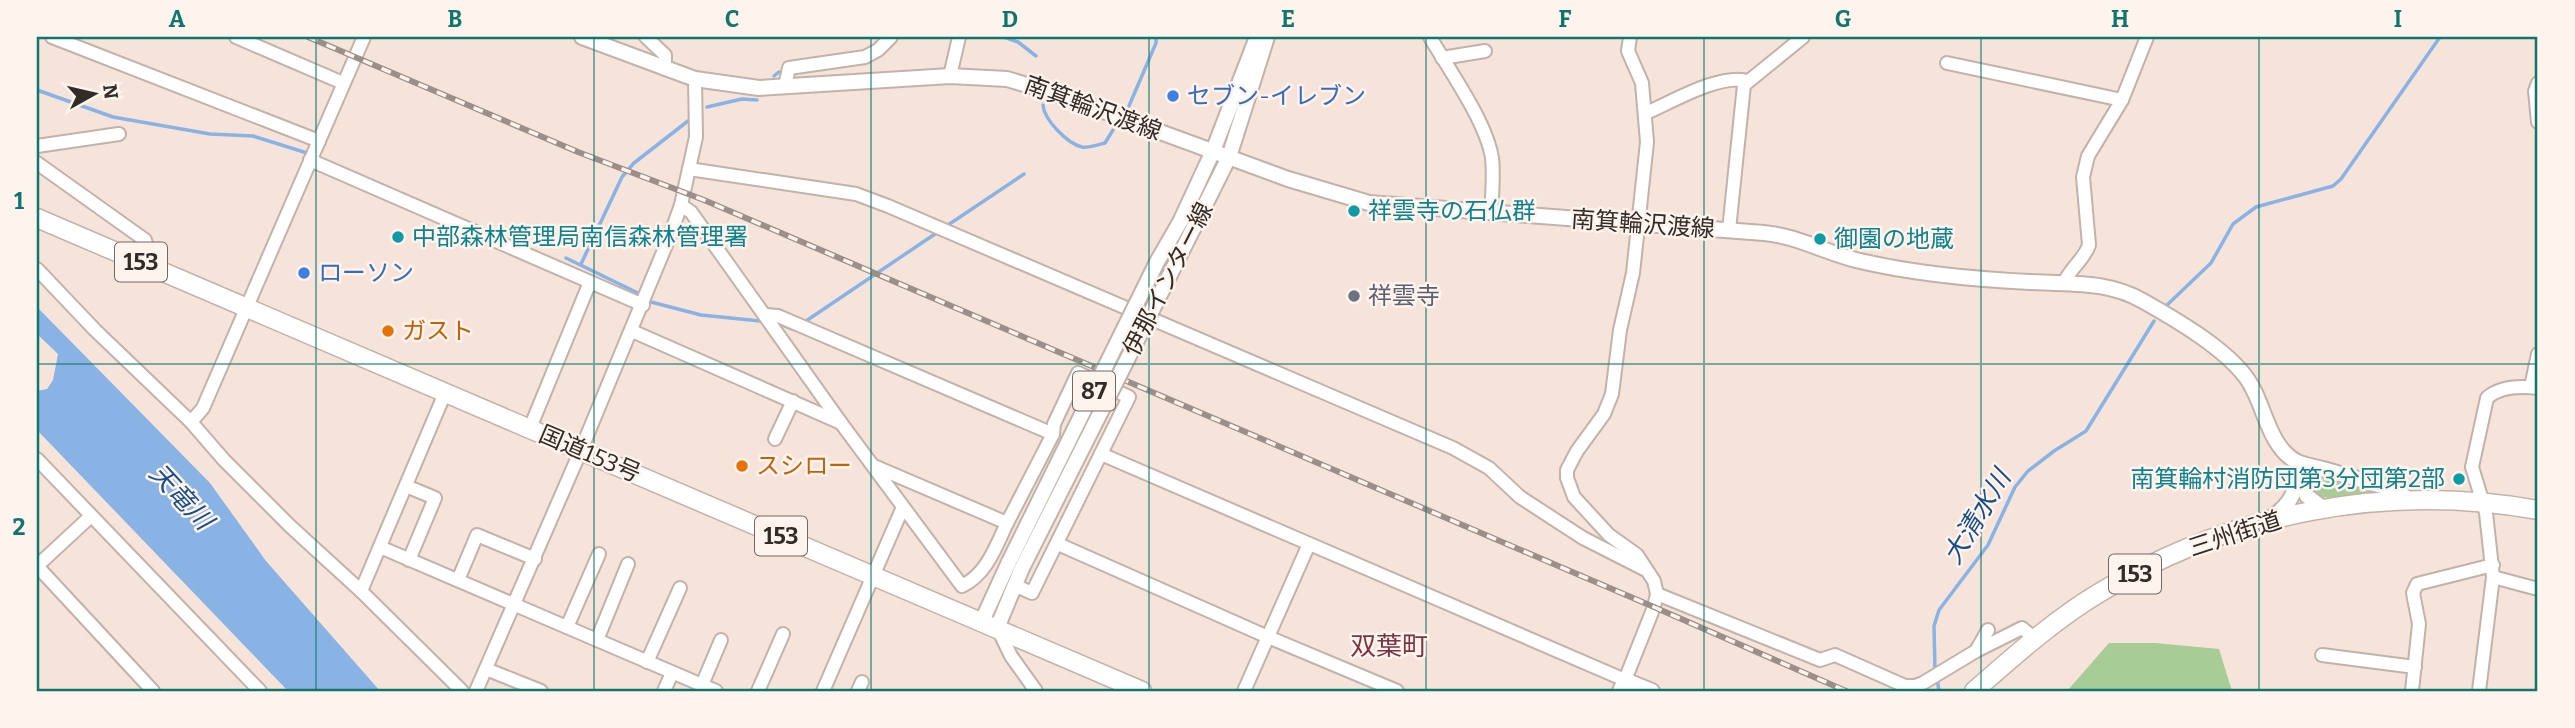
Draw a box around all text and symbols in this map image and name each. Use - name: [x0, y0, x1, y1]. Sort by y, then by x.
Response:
- text: A: [169, 5, 186, 33]
- text: B: [448, 5, 462, 33]
- text: C: [725, 5, 739, 33]
- text: D: [1002, 5, 1018, 33]
- text: E: [1281, 5, 1295, 33]
- text: F: [1559, 5, 1572, 33]
- text: G: [1835, 5, 1852, 33]
- text: H: [2111, 5, 2129, 33]
- text: I: [2394, 5, 2402, 33]
- north arrow: [60, 60, 130, 130]
- street label: 南箕輪沢渡線: [1021, 70, 1165, 146]
- place label: セブン-イレブン: [1187, 82, 1366, 110]
- text: N: [98, 83, 123, 101]
- marker: セブン-イレブン: [1165, 88, 1181, 104]
- text: 1: [14, 187, 24, 215]
- place label: 祥雲寺の石仏群: [1368, 197, 1536, 225]
- street label: 伊那インター線: [1117, 198, 1219, 360]
- marker: 祥雲寺の石仏群: [1346, 203, 1362, 219]
- street label: 南箕輪沢渡線: [1570, 205, 1716, 243]
- place label: 中部森林管理局南信森林管理署: [412, 223, 748, 251]
- place label: 御園の地蔵: [1834, 225, 1954, 253]
- marker: 中部森林管理局南信森林管理署: [390, 229, 406, 245]
- marker: 御園の地蔵: [1812, 231, 1828, 247]
- road number: 153: [115, 243, 167, 282]
- place label: ローソン: [318, 259, 414, 287]
- marker: ローソン: [296, 265, 312, 281]
- place label: 祥雲寺: [1368, 282, 1440, 310]
- marker: 祥雲寺: [1346, 288, 1362, 304]
- place label: ガスト: [402, 317, 474, 345]
- marker: ガスト: [380, 323, 396, 339]
- road number: 87: [1073, 372, 1115, 410]
- street label: 国道153号: [535, 420, 645, 488]
- place label: スシロー: [756, 452, 852, 480]
- water label: 天竜川: [143, 458, 221, 538]
- marker: スシロー: [734, 458, 750, 474]
- water label: 大清水川: [1937, 462, 2019, 570]
- place label: 南箕輪村消防団第3分団第2部: [2130, 465, 2445, 493]
- marker: 南箕輪村消防団第3分団第2部: [2451, 471, 2467, 487]
- street label: 三州街道: [2185, 506, 2285, 562]
- text: 2: [13, 513, 26, 541]
- road number: 153: [755, 516, 807, 556]
- road number: 153: [2109, 554, 2161, 594]
- district label: 双葉町: [1350, 631, 1428, 662]

